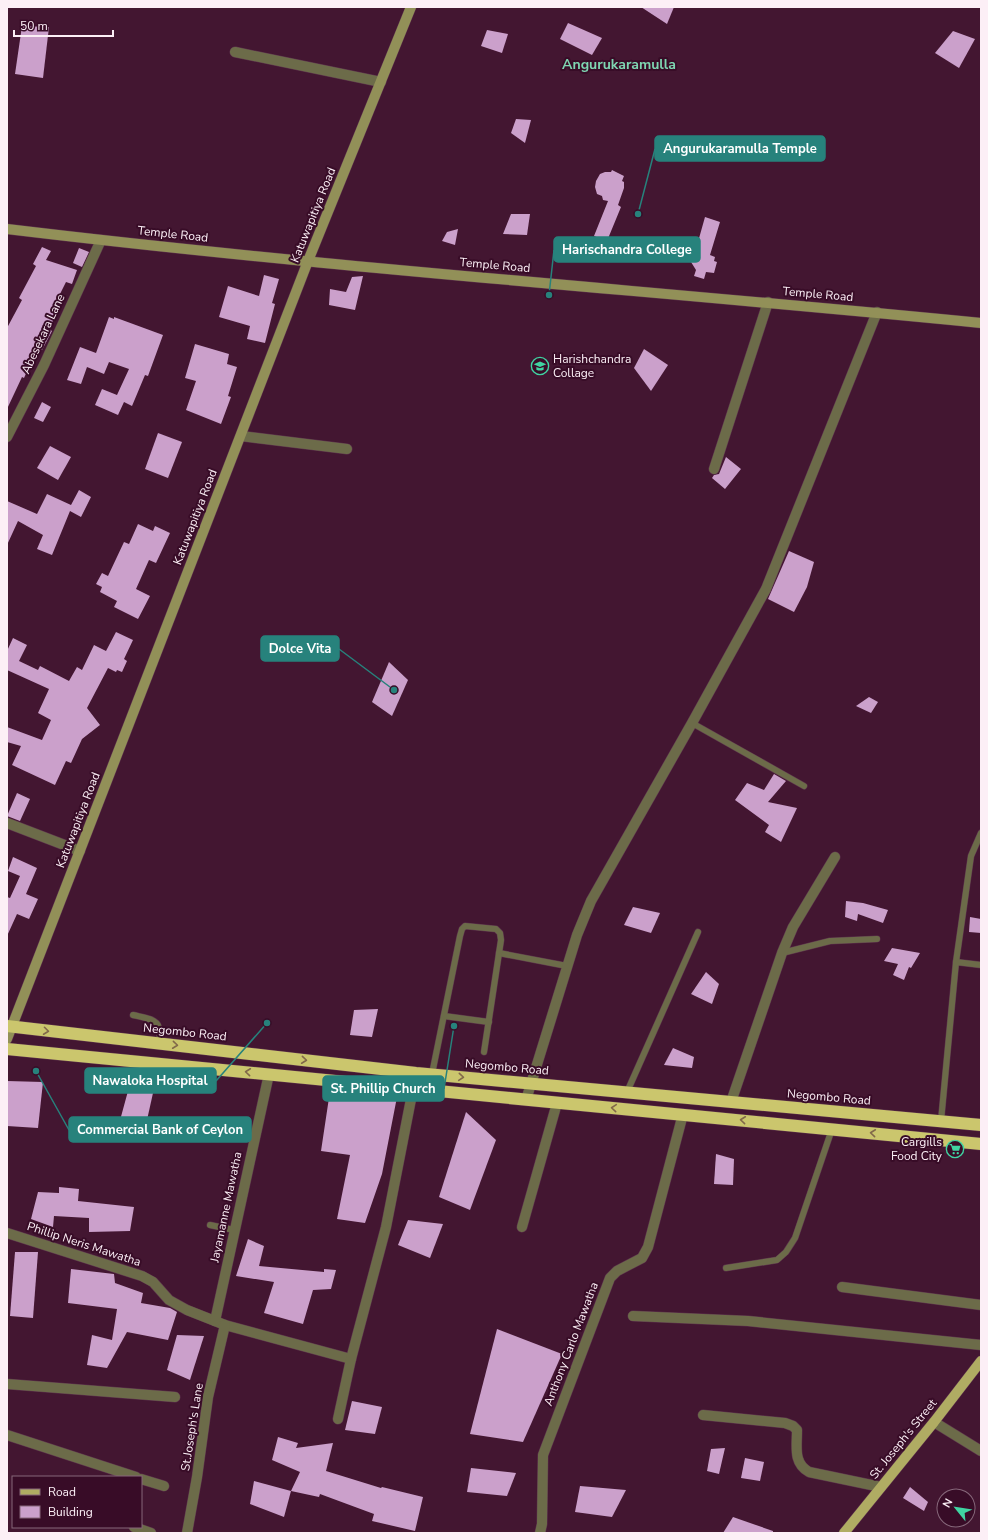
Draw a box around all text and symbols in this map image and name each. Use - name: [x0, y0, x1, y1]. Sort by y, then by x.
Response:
- scale bar: [14, 12, 113, 38]
- text: 50 m: [20, 18, 48, 34]
- district label: Angurukaramulla: [562, 55, 676, 74]
- callout: Angurukaramulla Temple: [655, 136, 825, 161]
- text: Angurukaramulla Temple: [663, 140, 817, 158]
- street label: Katuwapitiya Road: [287, 165, 339, 265]
- street label: Temple Road: [137, 222, 209, 246]
- callout: Harischandra College: [554, 237, 700, 262]
- text: Harischandra College: [562, 241, 692, 259]
- street label: Temple Road: [459, 254, 531, 276]
- street label: Temple Road: [782, 283, 854, 305]
- street label: Abesekara Lane: [18, 291, 68, 377]
- place label: Harishchandra Collage: [553, 351, 631, 381]
- school or university icon: Harishchandra Collage: [530, 356, 550, 376]
- street label: Katuwapitiya Road: [169, 467, 221, 567]
- callout: Dolce Vita: [261, 636, 339, 661]
- text: Dolce Vita: [269, 640, 331, 658]
- street label: Katuwapitiya Road: [52, 770, 104, 870]
- street label: Negombo Road: [142, 1020, 228, 1044]
- one-way arrow: [43, 1026, 49, 1035]
- one-way arrow: [172, 1041, 178, 1050]
- one-way arrow: [301, 1055, 307, 1064]
- street label: Negombo Road: [465, 1055, 549, 1079]
- callout: Nawaloka Hospital: [85, 1068, 216, 1093]
- one-way arrow: [244, 1068, 251, 1077]
- text: Nawaloka Hospital: [92, 1072, 208, 1090]
- one-way arrow: [458, 1072, 464, 1081]
- callout: St. Phillip Church: [323, 1076, 444, 1101]
- text: St. Phillip Church: [330, 1080, 436, 1098]
- street label: Negombo Road: [787, 1085, 871, 1109]
- one-way arrow: [611, 1104, 617, 1113]
- one-way arrow: [740, 1116, 746, 1125]
- callout: Commercial Bank of Ceylon: [69, 1117, 251, 1142]
- text: Commercial Bank of Ceylon: [77, 1121, 243, 1139]
- one-way arrow: [870, 1129, 876, 1138]
- place label: Cargills Food City: [891, 1134, 943, 1164]
- supermarket icon: Cargills Food City: [945, 1139, 965, 1159]
- street label: Jayamanne Mawatha: [206, 1150, 246, 1265]
- street label: Phillip Neris Mawatha: [25, 1218, 143, 1270]
- street label: Anthony Carlo Mawatha: [540, 1280, 602, 1408]
- street label: St.Joseph's Lane: [177, 1382, 207, 1472]
- street label: St. Joseph's Street: [866, 1395, 941, 1482]
- legend: [12, 1476, 142, 1528]
- text: Road: [48, 1484, 76, 1500]
- north arrow: [936, 1488, 976, 1528]
- text: N: [939, 1496, 956, 1511]
- text: Building: [48, 1504, 93, 1520]

